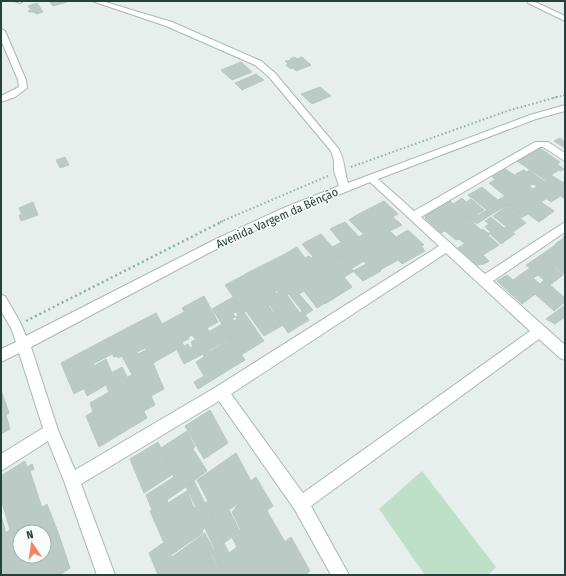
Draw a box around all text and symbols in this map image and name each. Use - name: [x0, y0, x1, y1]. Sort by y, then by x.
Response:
- street label: Avenida Vargem da Bênção: [214, 185, 340, 251]
- north arrow: [12, 524, 52, 564]
- text: N: [25, 528, 35, 542]

